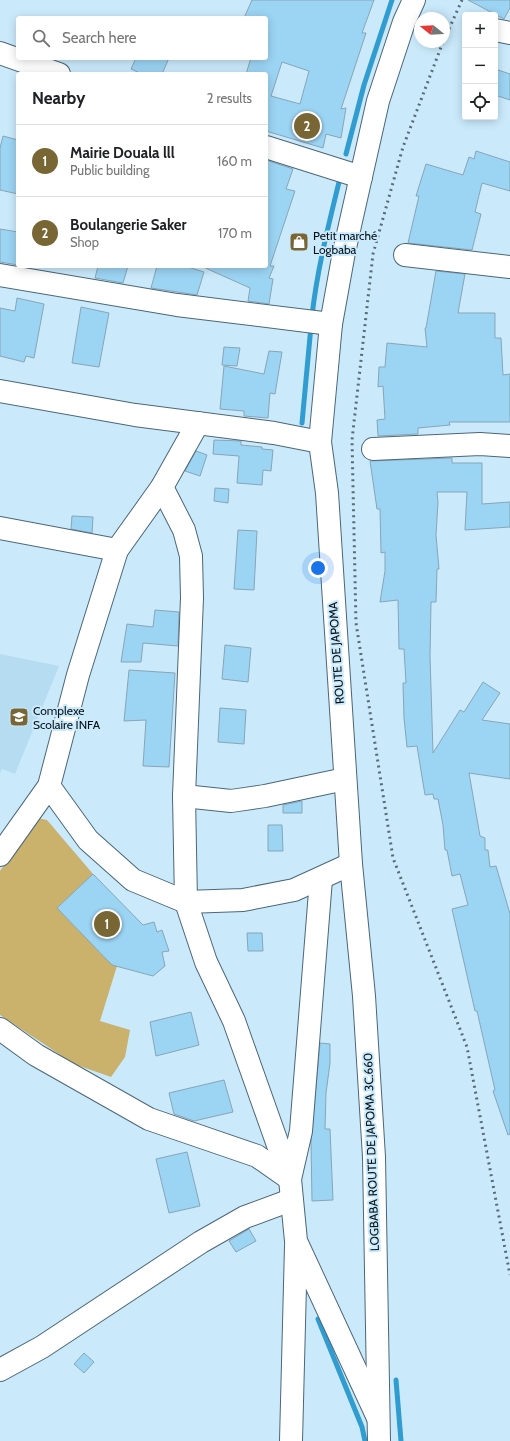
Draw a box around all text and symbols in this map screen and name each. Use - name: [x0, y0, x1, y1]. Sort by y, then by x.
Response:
- north arrow: [414, 12, 450, 48]
- map controls: [462, 12, 498, 120]
- button: +: [462, 12, 498, 48]
- search box: [16, 16, 268, 60]
- icon: search: [30, 27, 52, 49]
- text: Search here: [62, 29, 137, 47]
- button: −: [462, 48, 498, 84]
- button: locate: [462, 84, 498, 120]
- text: Nearby: [32, 88, 85, 108]
- text: 2 results: [207, 90, 252, 106]
- pin: 2: [294, 111, 320, 141]
- text: Mairie Douala lll: [70, 144, 175, 162]
- text: 1: [43, 153, 47, 169]
- text: 160 m: [217, 153, 252, 169]
- text: Public building: [70, 162, 150, 178]
- text: Boulangerie Saker: [70, 216, 187, 234]
- text: 2: [42, 225, 48, 241]
- text: 170 m: [218, 225, 252, 241]
- place label: Petit marché Logbaba: [313, 228, 377, 257]
- shop icon: Petit marché Logbaba: [288, 231, 310, 253]
- text: Shop: [70, 234, 99, 250]
- your location: [308, 558, 328, 578]
- street label: ROUTE DE JAPOMA: [325, 601, 347, 705]
- place label: Complexe Scolaire INFA: [33, 703, 101, 732]
- school or university icon: Complexe Scolaire INFA: [8, 706, 30, 728]
- pin: 1: [94, 909, 120, 939]
- street label: LOGBABA ROUTE DE JAPOMA 3C.660: [360, 1053, 382, 1251]

